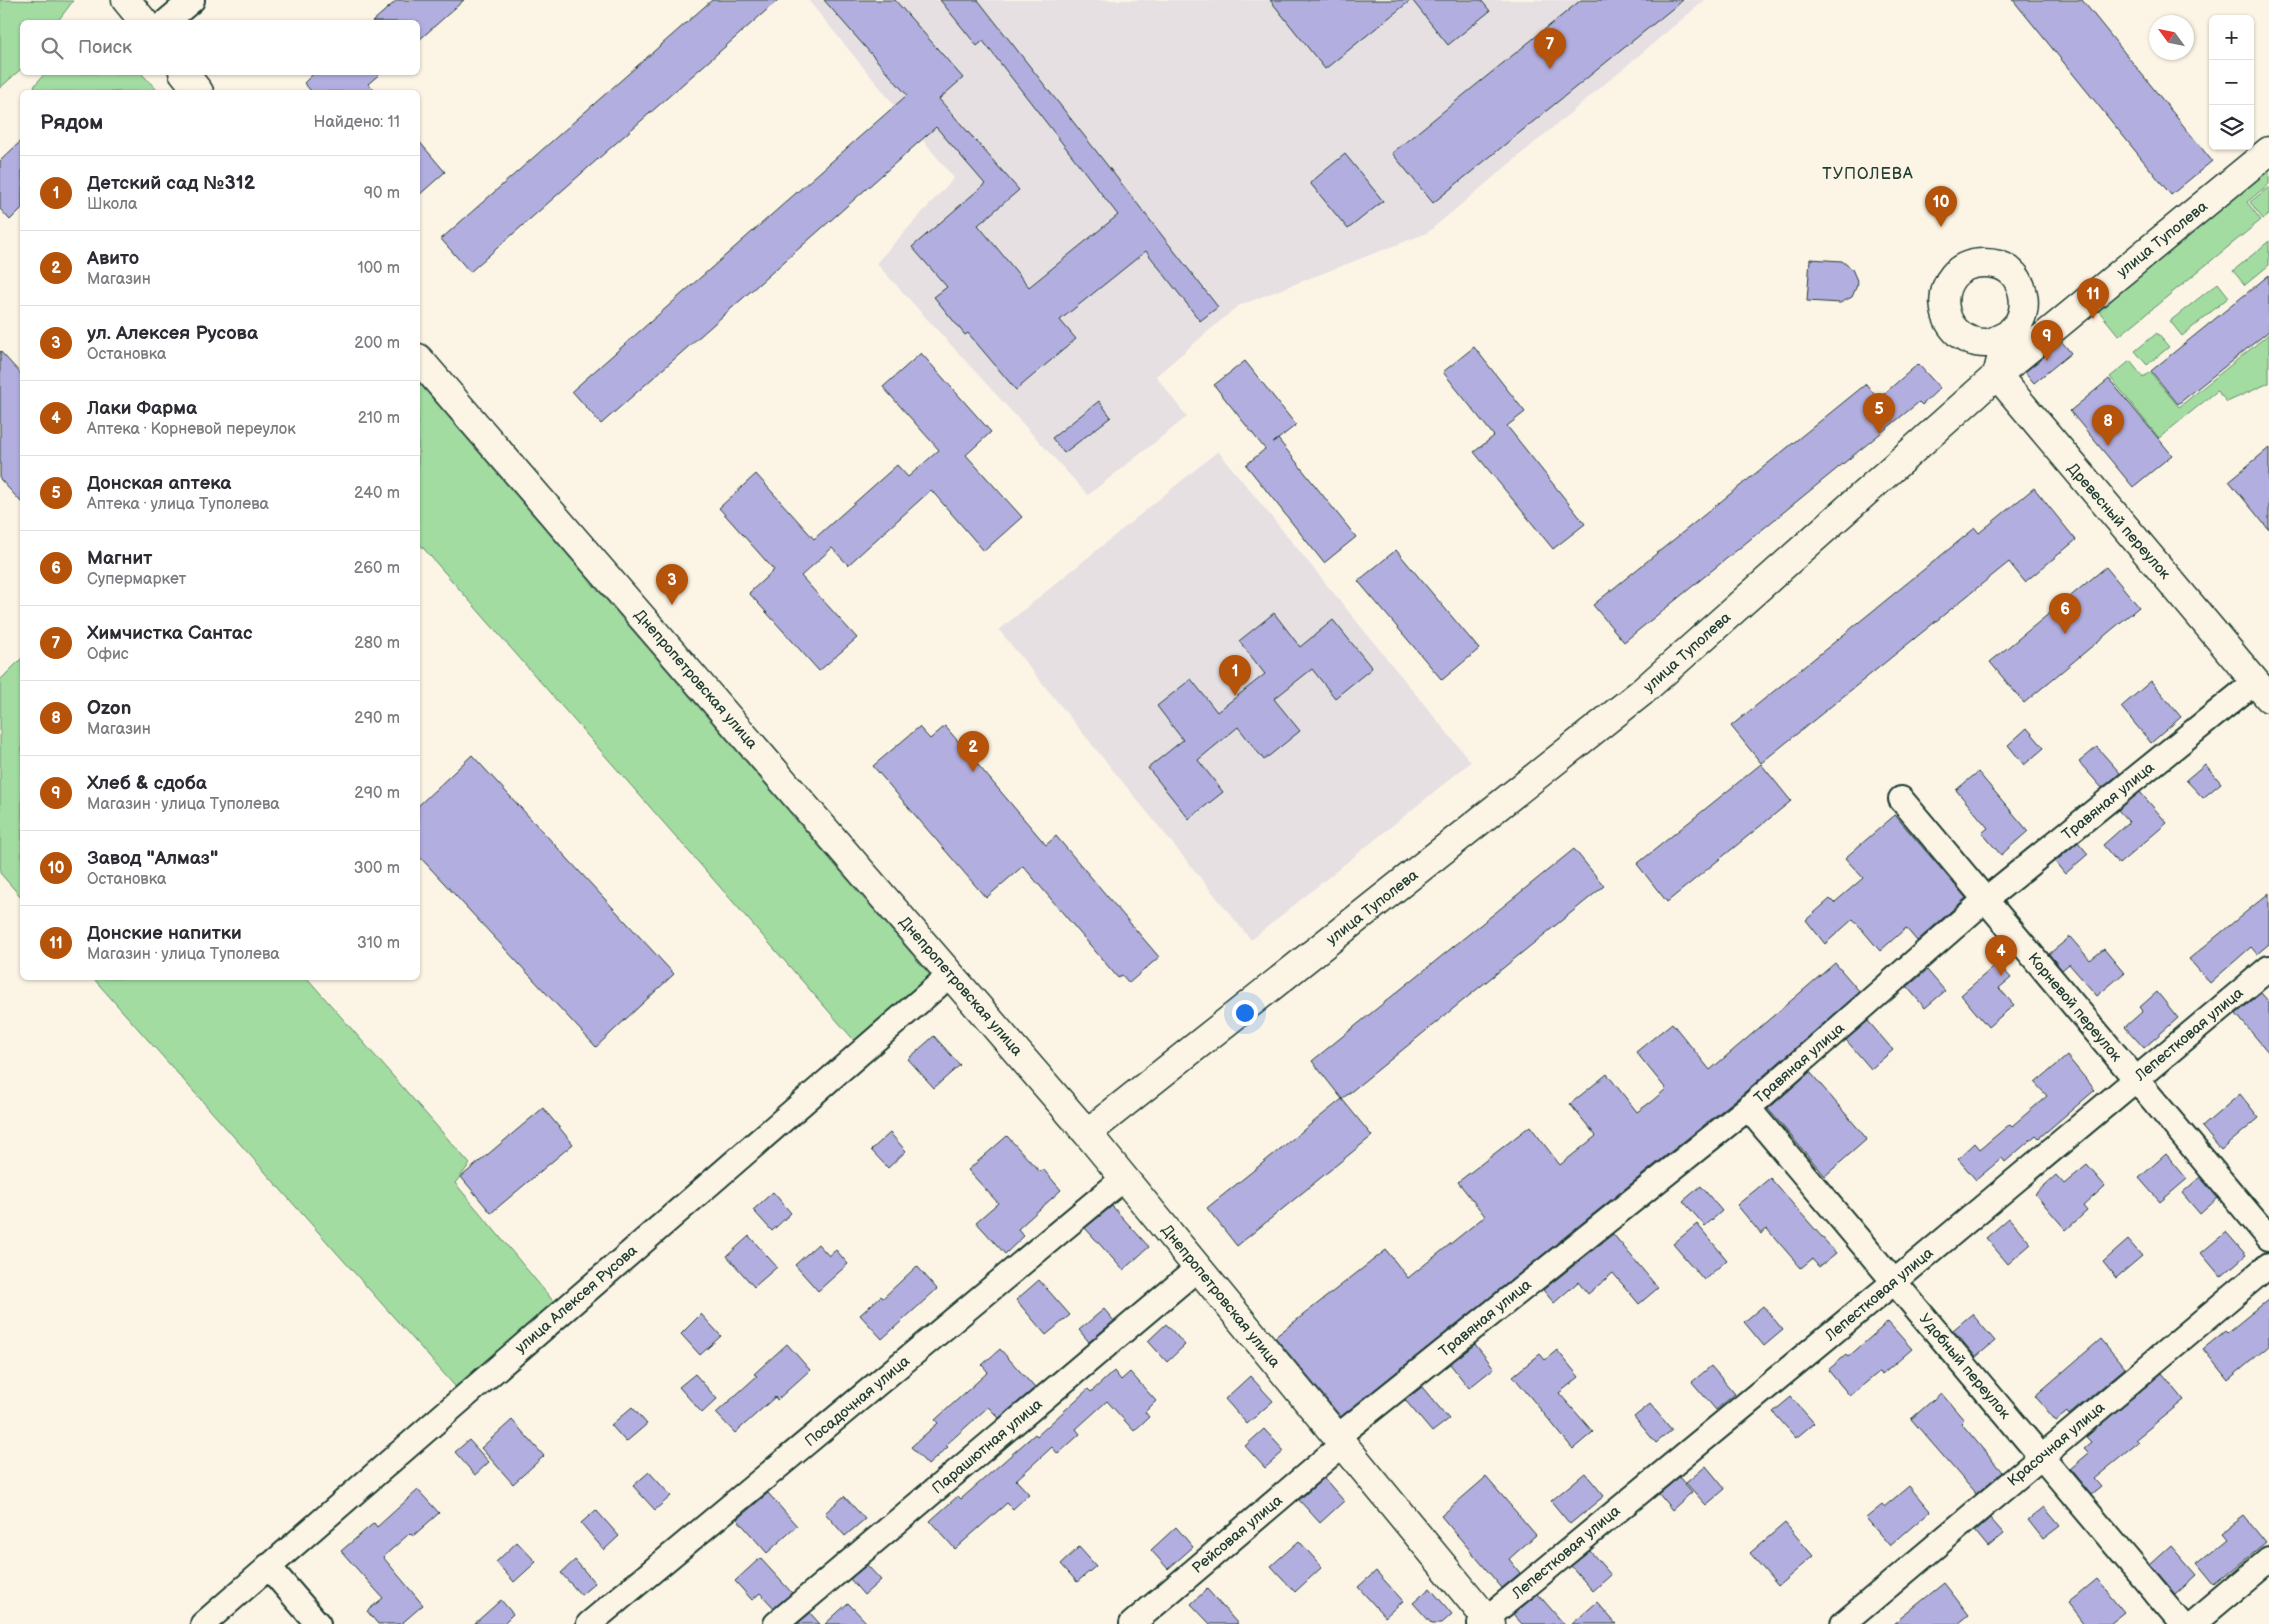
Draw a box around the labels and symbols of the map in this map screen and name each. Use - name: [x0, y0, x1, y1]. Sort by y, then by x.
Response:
- north arrow: [2149, 15, 2194, 60]
- pin: 7: [1534, 28, 1566, 69]
- district label: ТУПОЛЕВА: [1822, 165, 1914, 184]
- pin: 10: [1925, 186, 1957, 227]
- street label: улица Туполева: [2113, 197, 2212, 282]
- pin: 11: [2077, 278, 2109, 319]
- pin: 9: [2031, 320, 2063, 361]
- pin: 5: [1863, 393, 1895, 434]
- pin: 8: [2092, 405, 2124, 446]
- street label: Древесный переулок: [2063, 459, 2174, 583]
- pin: 3: [656, 564, 688, 605]
- pin: 6: [2049, 593, 2081, 634]
- street label: Днепропетровская улица: [630, 606, 761, 753]
- street label: улица Туполева: [1640, 608, 1735, 697]
- pin: 1: [1219, 655, 1251, 696]
- pin: 2: [957, 731, 989, 772]
- street label: Травяная улица: [2058, 758, 2158, 844]
- street label: улица Туполева: [1323, 866, 1422, 949]
- street label: Днепропетровская улица: [895, 913, 1026, 1060]
- pin: 4: [1985, 935, 2017, 976]
- street label: Корневой переулок: [2024, 949, 2126, 1066]
- street label: Лепестковая улица: [2131, 983, 2247, 1086]
- your location: [1232, 1000, 1258, 1026]
- street label: Травяная улица: [1750, 1019, 1848, 1108]
- street label: Днепропетровская улица: [1157, 1221, 1284, 1372]
- street label: улица Алексея Русова: [511, 1241, 641, 1358]
- street label: Лепестковая улица: [1821, 1243, 1937, 1346]
- street label: Травяная улица: [1435, 1275, 1535, 1361]
- street label: Удобный переулок: [1915, 1310, 2014, 1423]
- street label: Посадочная улица: [801, 1352, 914, 1451]
- street label: Парашютная улица: [928, 1395, 1046, 1498]
- street label: Красочная улица: [2004, 1398, 2109, 1491]
- street label: Рейсовая улица: [1188, 1491, 1287, 1578]
- street label: Лепестковая улица: [1508, 1501, 1624, 1604]

